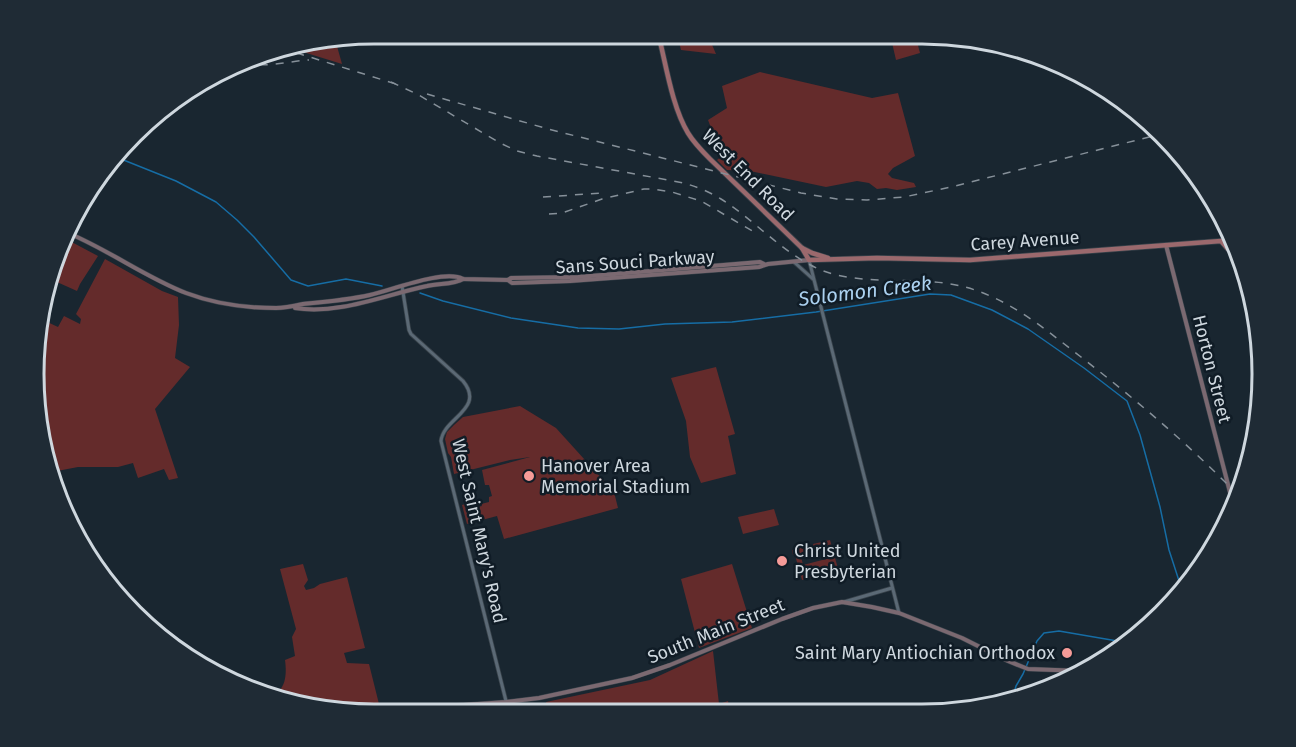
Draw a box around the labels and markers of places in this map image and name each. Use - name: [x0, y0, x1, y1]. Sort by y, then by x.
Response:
- place label: Hanover Area Memorial Stadium: [541, 455, 690, 498]
- marker: Hanover Area Memorial Stadium: [522, 469, 536, 483]
- place label: Christ United Presbyterian: [794, 540, 901, 583]
- marker: Christ United Presbyterian: [775, 554, 789, 568]
- place label: Saint Mary Antiochian Orthodox: [795, 642, 1055, 664]
- marker: Saint Mary Antiochian Orthodox: [1060, 646, 1074, 660]

